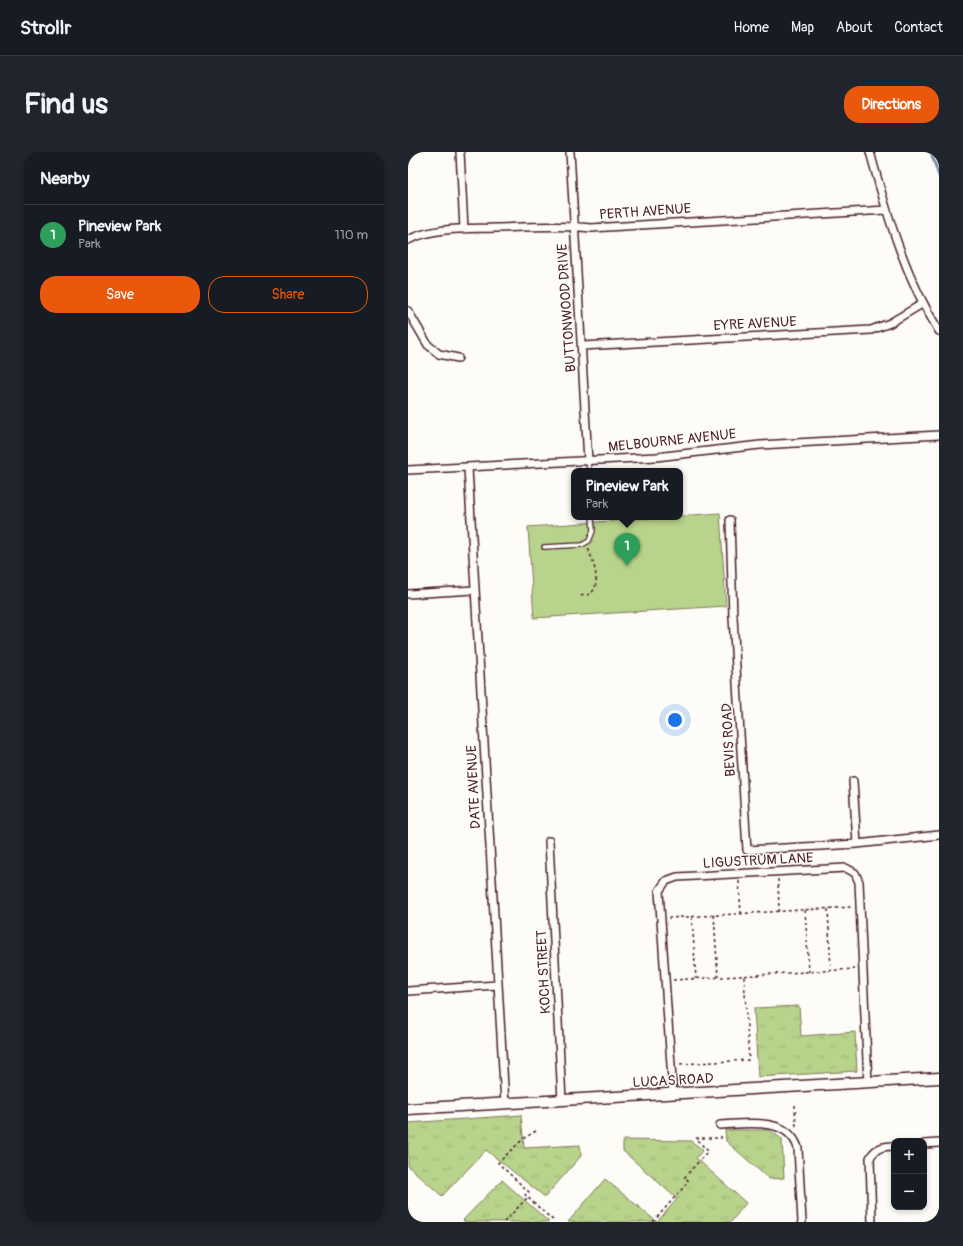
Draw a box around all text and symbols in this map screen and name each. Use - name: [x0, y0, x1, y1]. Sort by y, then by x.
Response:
- text: Strollr: [20, 16, 71, 40]
- text: Home: [734, 19, 769, 36]
- text: Map: [791, 19, 814, 36]
- text: About: [836, 19, 872, 36]
- text: Contact: [894, 19, 943, 36]
- button: Directions: [844, 86, 939, 123]
- text: Find us: [24, 87, 108, 122]
- text: Nearby: [40, 168, 89, 189]
- street label: PERTH AVENUE: [599, 200, 692, 223]
- text: Pineview Park: [78, 217, 161, 236]
- text: 1: [50, 227, 56, 243]
- text: 110 m: [335, 227, 368, 243]
- text: Park: [78, 236, 101, 252]
- street label: BUTTONWOOD DRIVE: [554, 243, 579, 373]
- button: Save: [40, 276, 200, 313]
- button: Share: [208, 276, 368, 313]
- street label: EYRE AVENUE: [713, 313, 797, 334]
- street label: MELBOURNE AVENUE: [607, 425, 737, 456]
- popup: [571, 468, 683, 520]
- text: Pineview Park: [585, 477, 669, 496]
- text: Park: [585, 496, 608, 512]
- pin: 1: [614, 533, 640, 566]
- street label: BEVIS ROAD: [718, 703, 739, 777]
- your location: [665, 710, 685, 730]
- street label: DATE AVENUE: [463, 745, 484, 829]
- street label: LIGUSTRUM LANE: [702, 849, 814, 872]
- street label: KOCH STREET: [533, 929, 554, 1014]
- street label: LUCAS ROAD: [632, 1070, 714, 1091]
- map controls: [891, 1138, 927, 1210]
- button: +: [891, 1138, 927, 1174]
- button: −: [891, 1174, 927, 1210]

